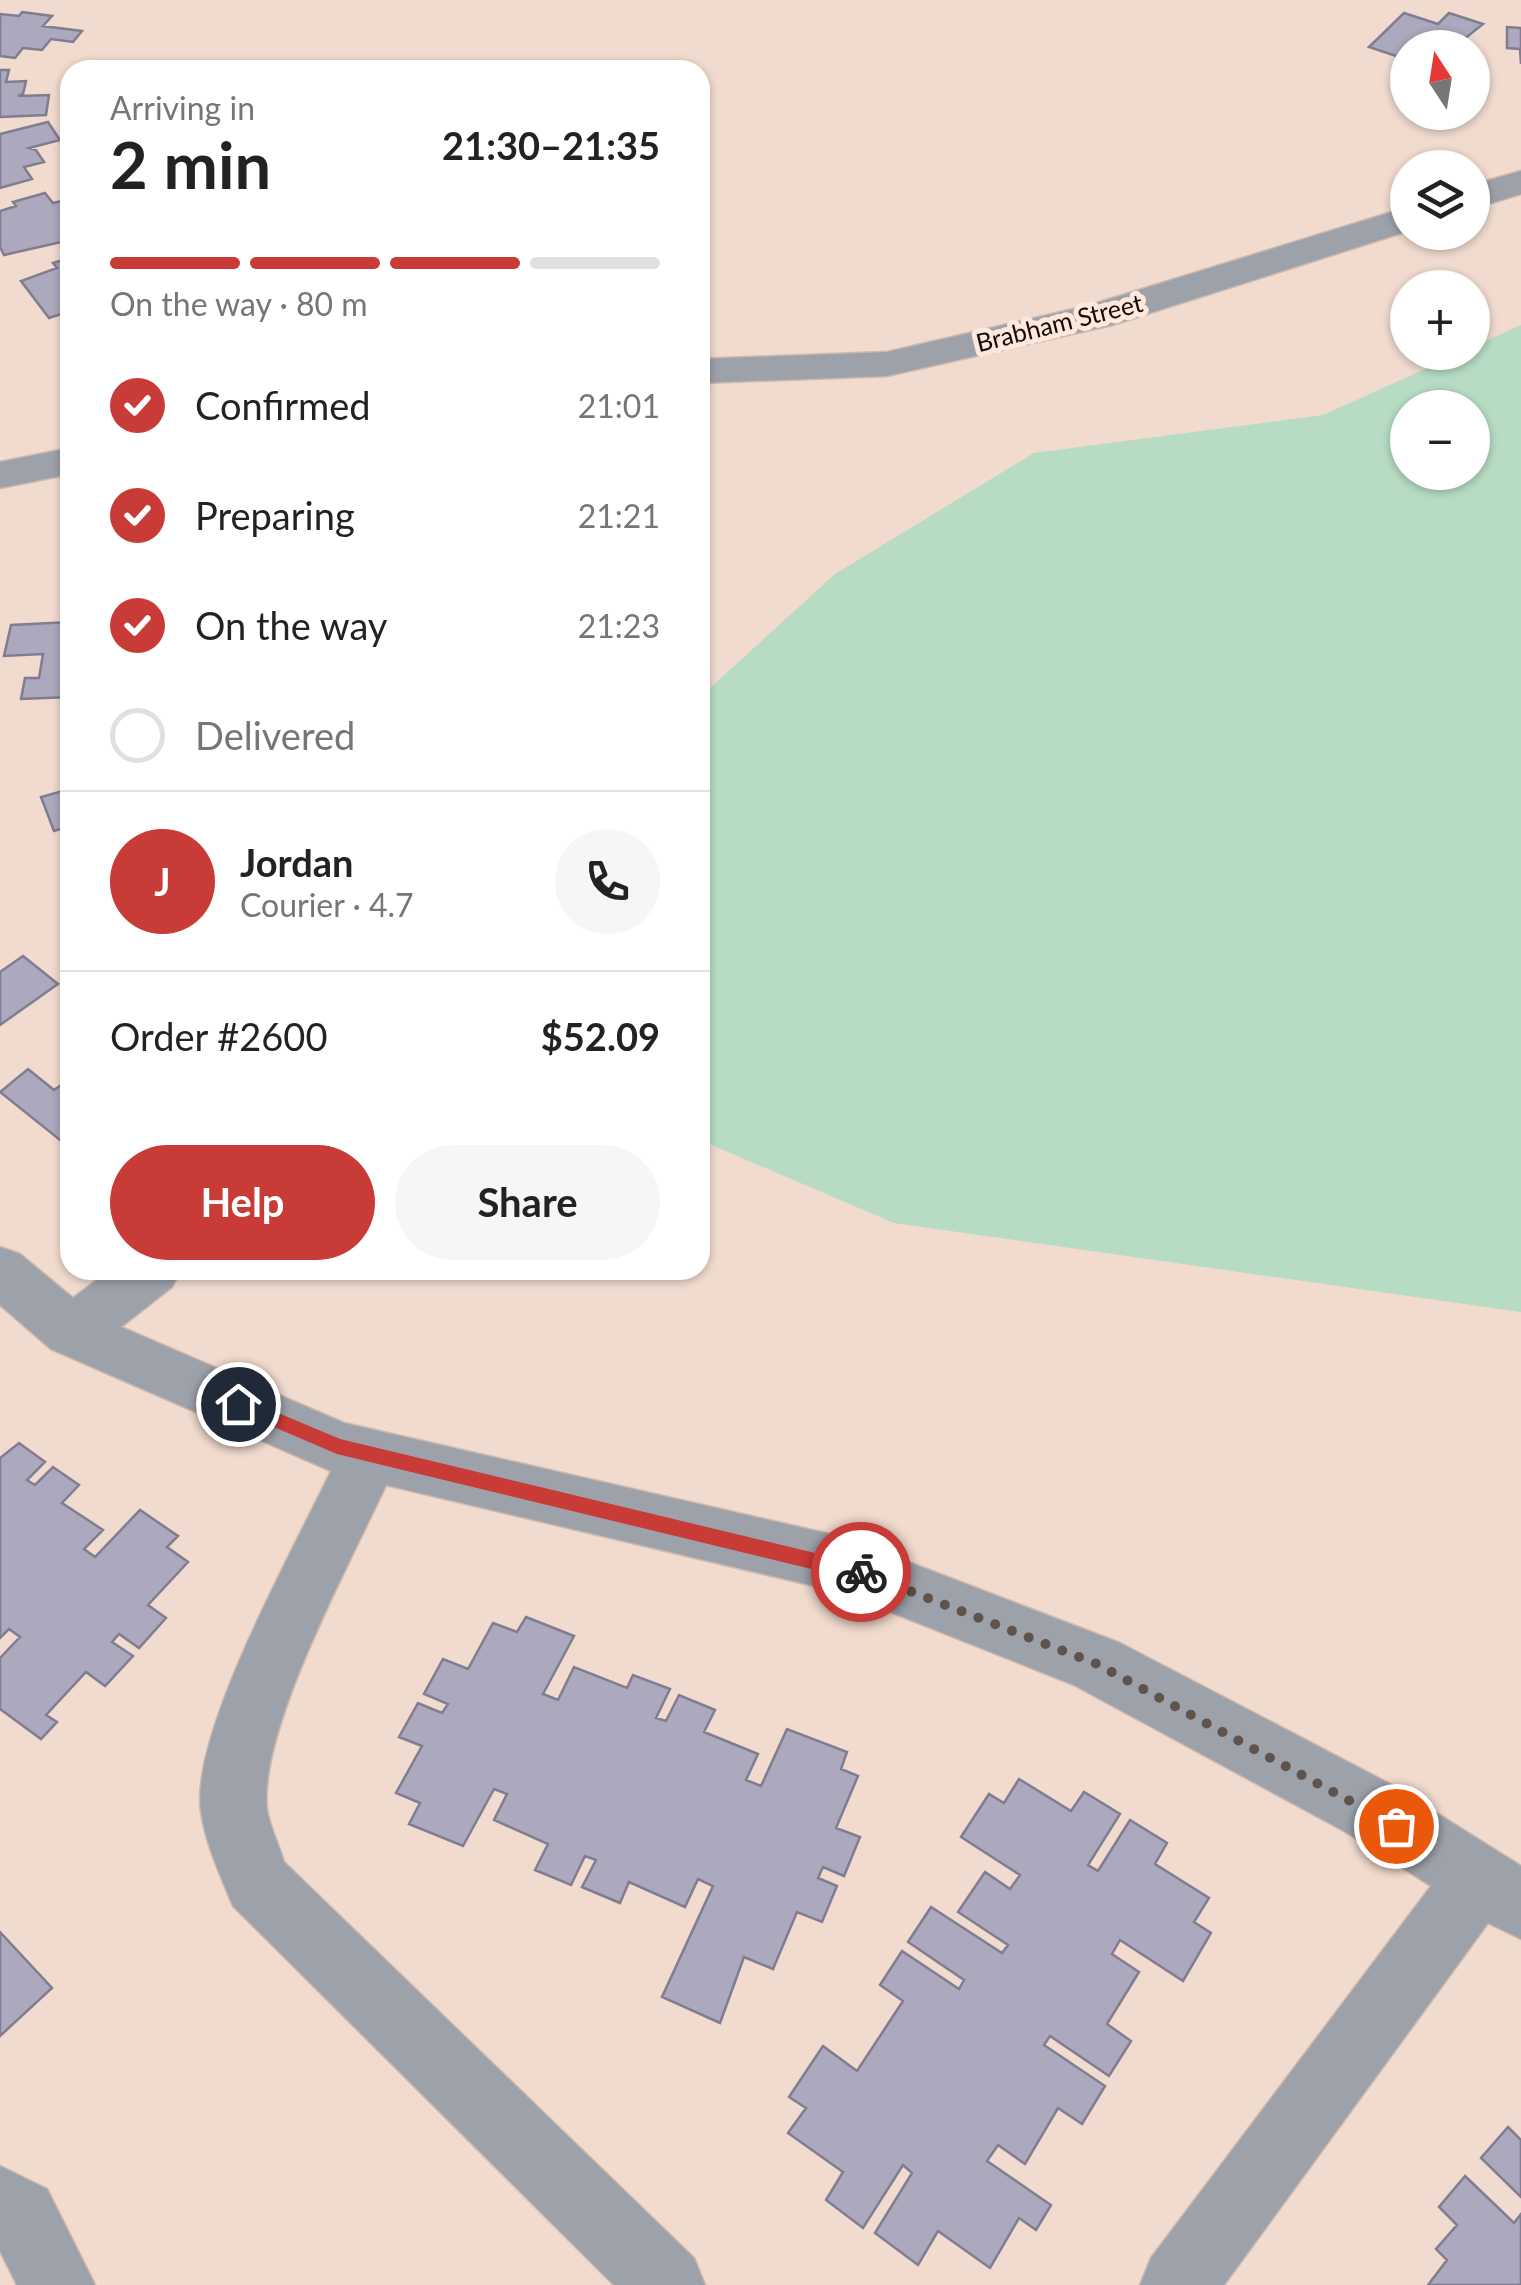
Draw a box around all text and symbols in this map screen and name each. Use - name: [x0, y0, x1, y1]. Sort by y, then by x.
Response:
- north arrow: [1390, 30, 1490, 130]
- map controls: [1390, 30, 1490, 490]
- text: Arriving in: [110, 88, 255, 127]
- text: 21:30–21:35: [442, 122, 660, 168]
- text: 2 min: [110, 125, 271, 203]
- button: layers: [1390, 150, 1490, 250]
- button: +: [1390, 270, 1490, 370]
- text: On the way · 80 m: [110, 284, 368, 323]
- street label: Brabham Street: [973, 287, 1145, 357]
- icon: check: [110, 378, 165, 433]
- text: Confirmed: [195, 382, 371, 428]
- text: 21:01: [578, 386, 660, 425]
- button: −: [1390, 390, 1490, 490]
- icon: check: [110, 488, 165, 543]
- text: Preparing: [195, 492, 355, 538]
- text: 21:21: [578, 496, 660, 535]
- icon: check: [110, 598, 165, 653]
- text: On the way: [195, 602, 387, 648]
- text: 21:23: [578, 606, 660, 645]
- text: Delivered: [195, 712, 355, 758]
- button: phone: [555, 829, 660, 934]
- text: Jordan: [240, 839, 353, 885]
- text: J: [154, 858, 171, 904]
- text: Courier · 4.7: [240, 885, 414, 924]
- text: Order #2600: [110, 1013, 327, 1059]
- text: $52.09: [541, 1013, 660, 1059]
- button: Help: [110, 1145, 375, 1260]
- button: Share: [395, 1145, 660, 1260]
- pin: [196, 1362, 281, 1447]
- icon: home: [211, 1377, 266, 1432]
- courier: [811, 1522, 911, 1622]
- icon: bike: [834, 1545, 889, 1600]
- pin: [1354, 1784, 1439, 1869]
- icon: bag: [1369, 1799, 1424, 1854]

